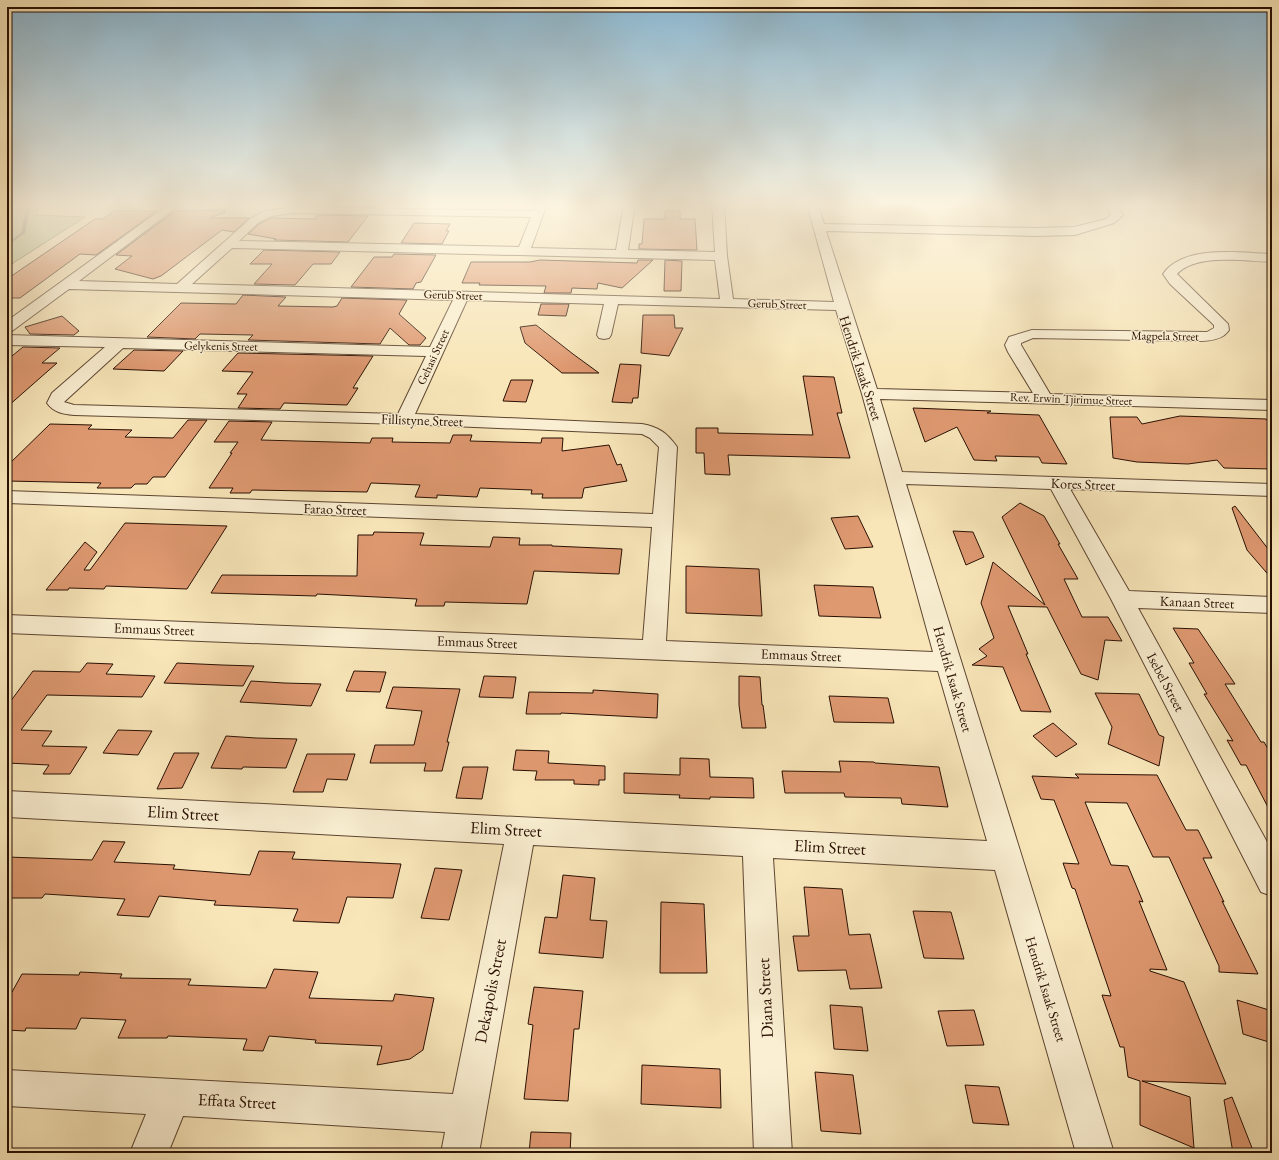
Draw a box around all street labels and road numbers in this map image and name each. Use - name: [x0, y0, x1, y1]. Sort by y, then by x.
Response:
- street label: Gerub Street: [423, 286, 483, 304]
- street label: Gerub Street: [747, 295, 807, 313]
- street label: Hendrik Isaak Street: [836, 313, 887, 423]
- street label: Gehasi Street: [413, 326, 453, 388]
- street label: Magpela Street: [1131, 327, 1199, 345]
- street label: Gelykenis Street: [184, 337, 258, 355]
- street label: Rev. Erwin Tjirimue Street: [1010, 389, 1133, 409]
- street label: Fillistyne Street: [381, 410, 464, 430]
- street label: Kores Street: [1050, 474, 1116, 494]
- street label: Farao Street: [303, 499, 367, 519]
- street label: Kanaan Street: [1159, 592, 1235, 612]
- street label: Emmaus Street: [113, 619, 195, 639]
- street label: Hendrik Isaak Street: [929, 624, 977, 735]
- street label: Emmaus Street: [436, 632, 518, 652]
- street label: Emmaus Street: [760, 645, 842, 665]
- street label: Isebel Street: [1143, 649, 1189, 715]
- street label: Elim Street: [147, 800, 220, 826]
- street label: Elim Street: [470, 816, 543, 842]
- street label: Elim Street: [794, 834, 867, 860]
- street label: Hendrik Isaak Street: [1021, 934, 1071, 1044]
- street label: Dekapolis Street: [469, 936, 511, 1045]
- street label: Diana Street: [752, 957, 778, 1039]
- street label: Effata Street: [197, 1088, 277, 1114]

